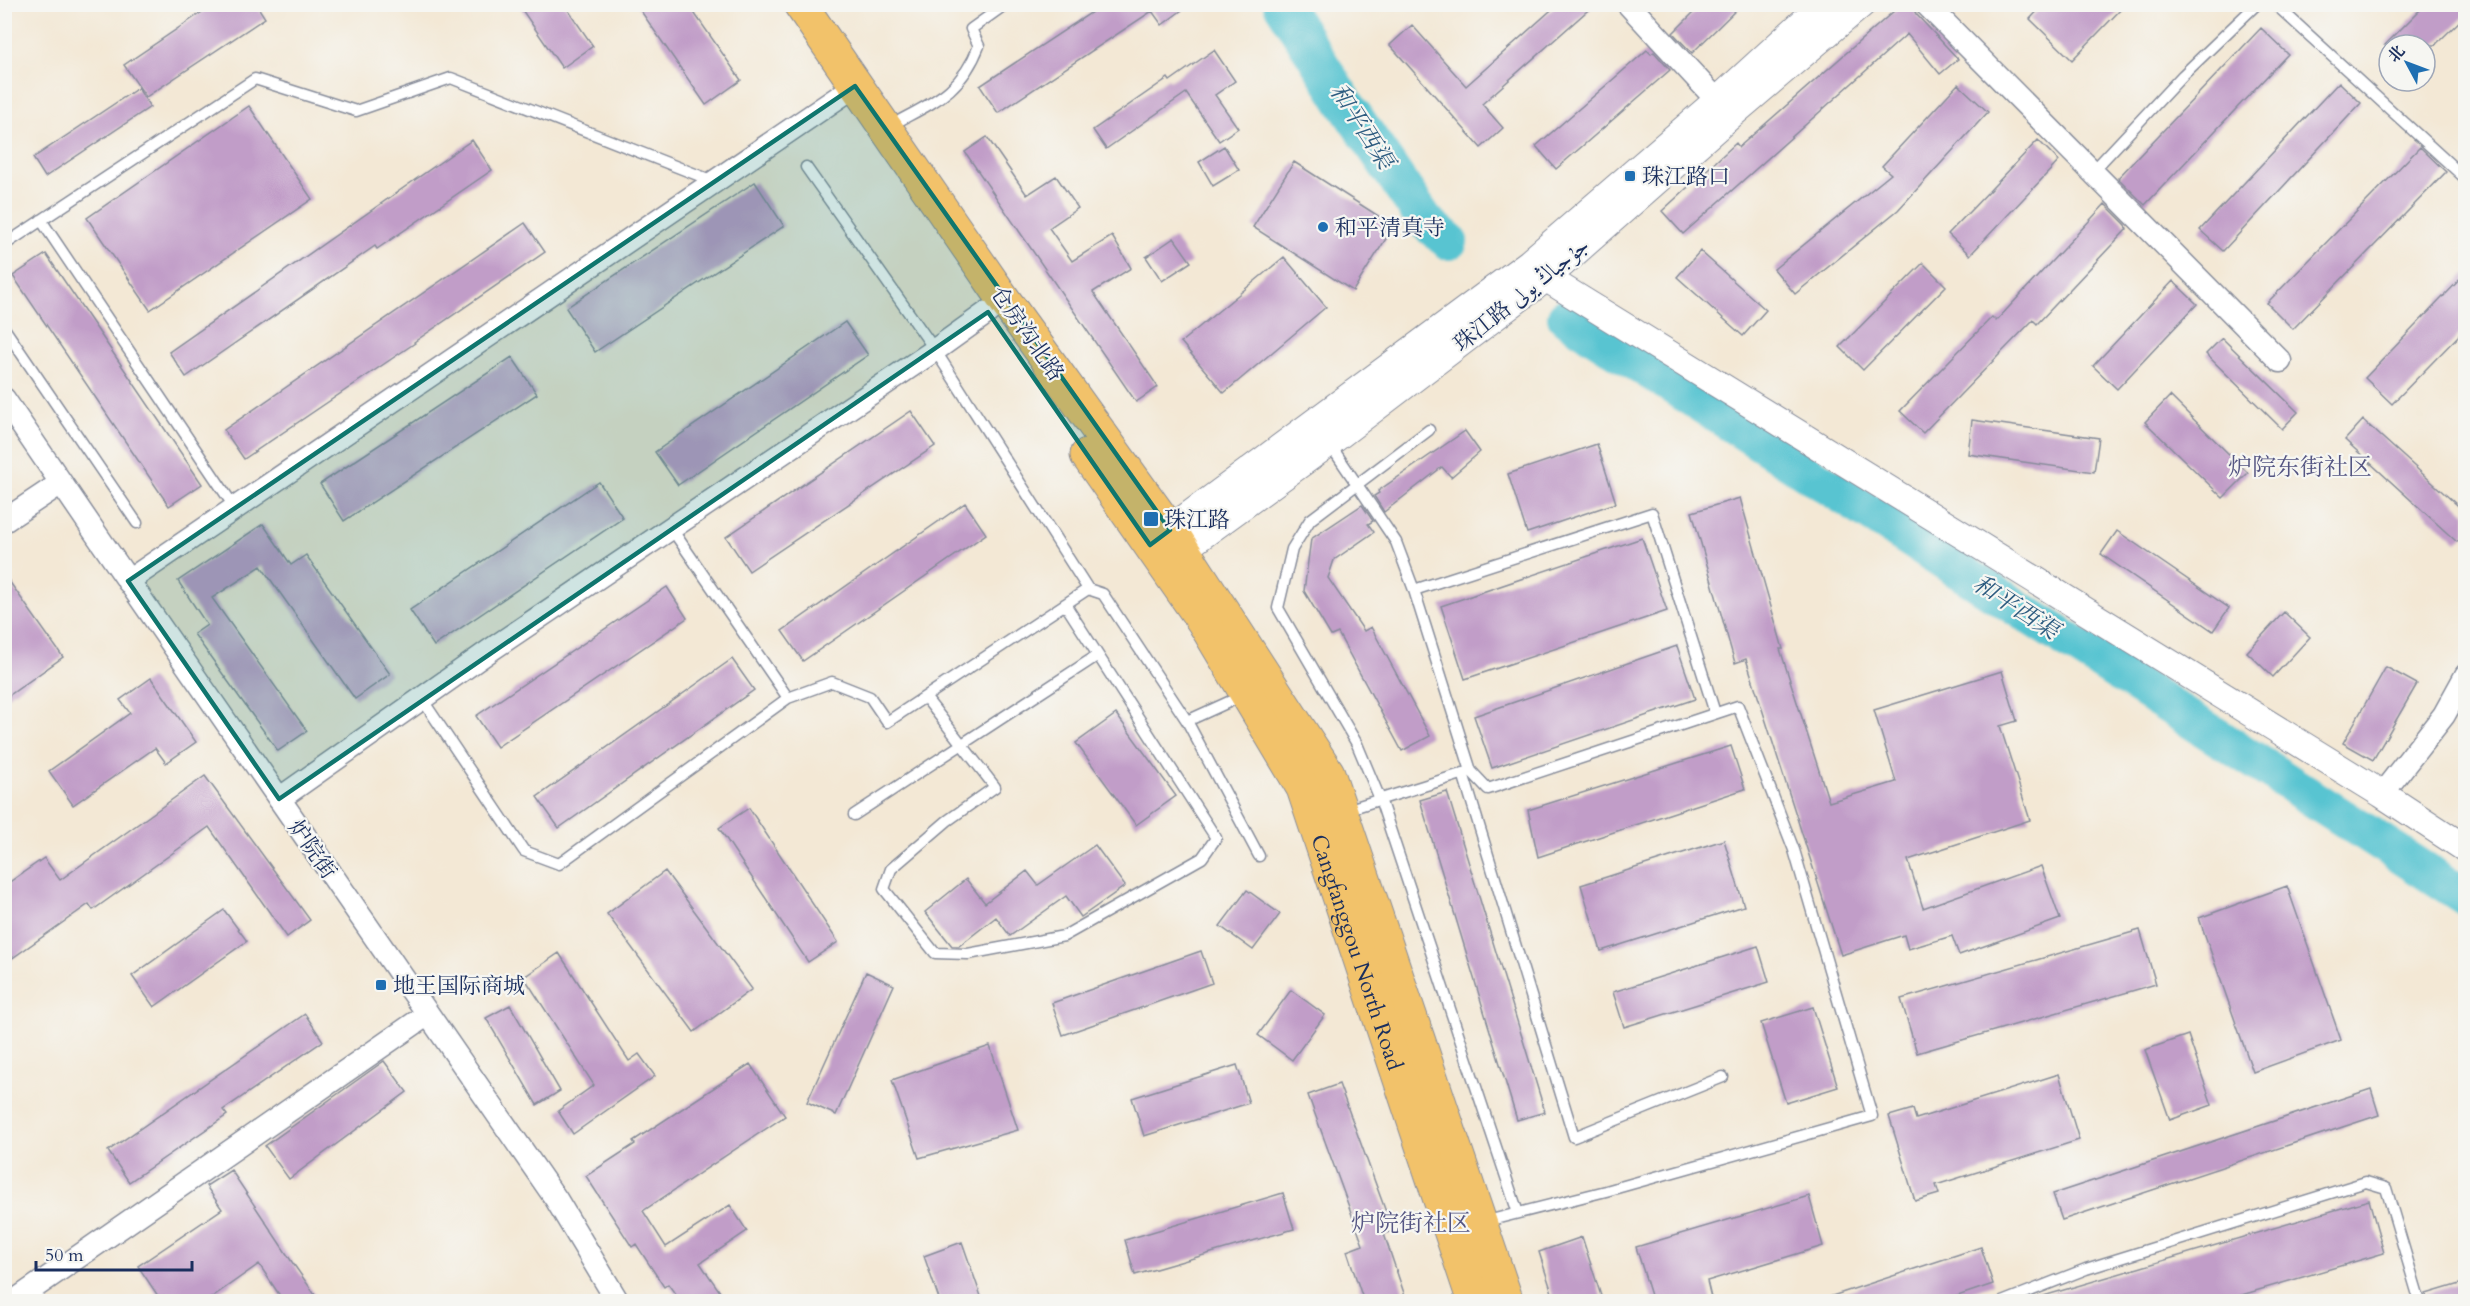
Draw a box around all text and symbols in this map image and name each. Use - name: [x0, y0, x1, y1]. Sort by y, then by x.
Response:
- north arrow: [2377, 33, 2437, 93]
- text: 北: [2383, 41, 2410, 67]
- water label: 和平西渠: [1322, 77, 1403, 178]
- place label: 珠江路口: [1642, 162, 1730, 192]
- marker: 珠江路口: [1623, 169, 1637, 183]
- place label: 和平清真寺: [1335, 213, 1445, 243]
- marker: 和平清真寺: [1316, 220, 1330, 234]
- street label: 珠江路 جۇجياڭ يولى: [1447, 231, 1596, 359]
- street label: 仓房沟北路: [983, 280, 1071, 387]
- district label: 炉院东街社区: [2228, 451, 2372, 484]
- place label: 珠江路: [1164, 505, 1230, 535]
- marker: 珠江路: [1142, 510, 1160, 528]
- water label: 和平西渠: [1966, 567, 2067, 649]
- street label: 炉院街: [281, 814, 343, 885]
- street label: Cangfanggou North Road: [1303, 831, 1410, 1074]
- place label: 地王国际商城: [393, 971, 525, 1001]
- marker: 地王国际商城: [374, 978, 388, 992]
- district label: 炉院街社区: [1351, 1207, 1471, 1240]
- scale bar: [36, 1234, 192, 1272]
- text: 50 m: [45, 1243, 84, 1268]

